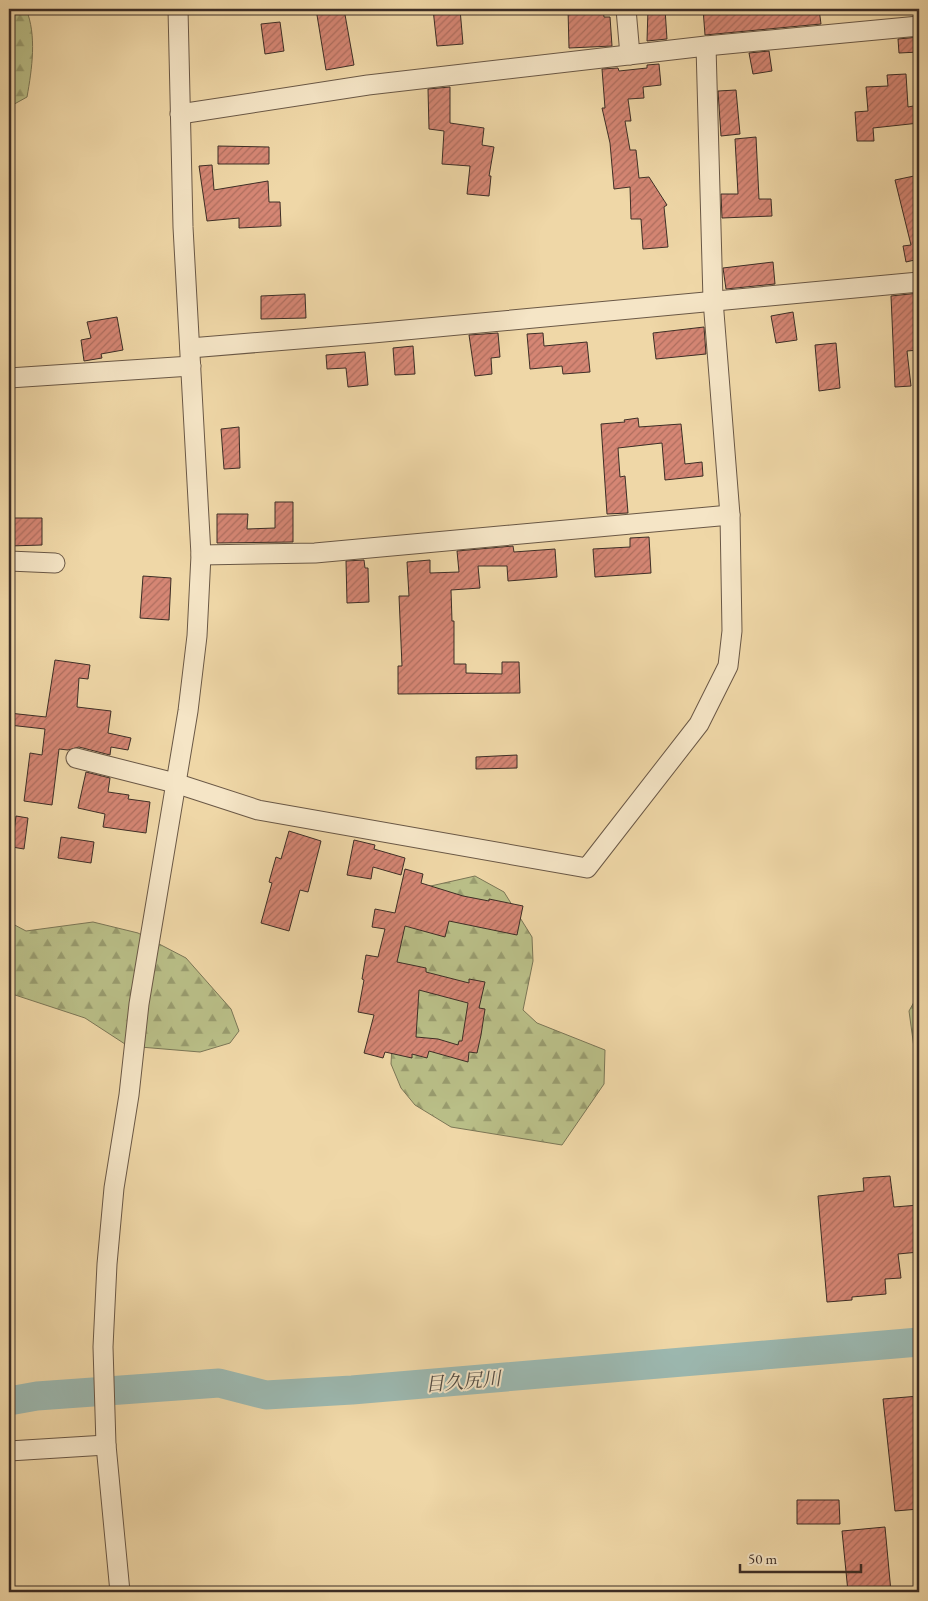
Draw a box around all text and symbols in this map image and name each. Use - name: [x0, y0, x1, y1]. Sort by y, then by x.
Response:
- water label: 目久尻川: [424, 1366, 504, 1397]
- scale bar: [740, 1541, 862, 1573]
- text: 50 m: [748, 1549, 777, 1568]

